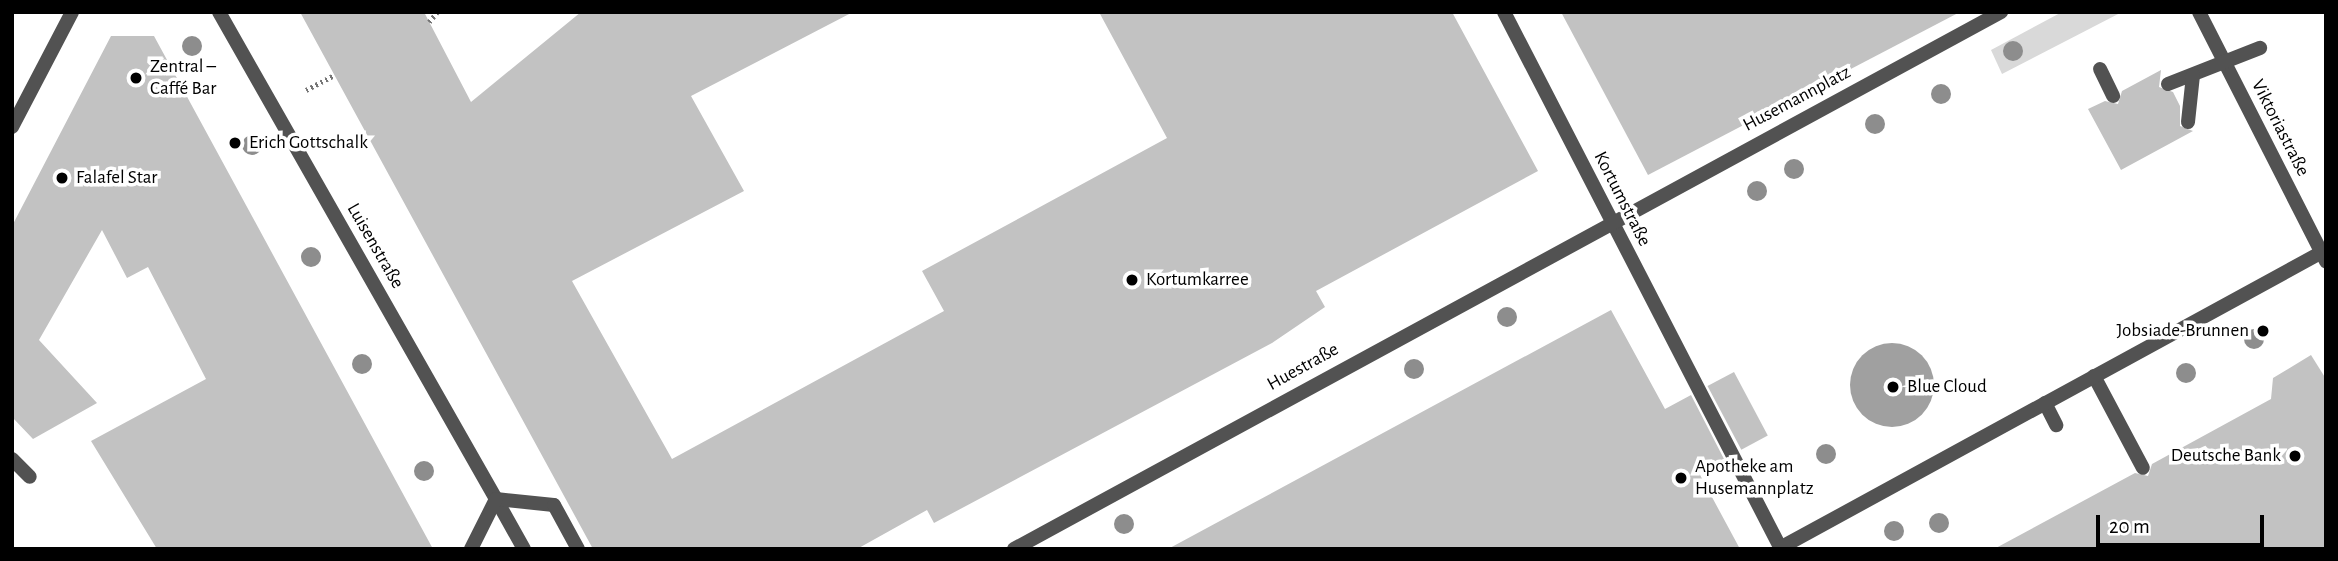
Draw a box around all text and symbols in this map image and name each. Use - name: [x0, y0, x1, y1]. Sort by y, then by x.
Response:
- place label: Zentral – Caffé Bar: [150, 56, 216, 100]
- street label: Husemannplatz: [1739, 61, 1855, 137]
- marker: Zentral – Caffé Bar: [128, 70, 144, 86]
- street label: Viktoriastraße: [2246, 76, 2314, 180]
- place label: Erich Gottschalk: [249, 132, 368, 154]
- marker: Erich Gottschalk: [227, 135, 243, 151]
- street label: Kortumstraße: [1588, 148, 1656, 250]
- place label: Falafel Star: [76, 167, 158, 189]
- marker: Falafel Star: [54, 170, 70, 186]
- street label: Luisenstraße: [341, 199, 409, 293]
- place label: Kortumkarree: [1146, 269, 1249, 291]
- marker: Kortumkarree: [1124, 272, 1140, 288]
- place label: Jobsiade-Brunnen: [2117, 320, 2249, 342]
- marker: Jobsiade-Brunnen: [2255, 323, 2271, 339]
- street label: Huestraße: [1263, 338, 1343, 396]
- place label: Blue Cloud: [1907, 376, 1987, 398]
- marker: Blue Cloud: [1885, 379, 1901, 395]
- place label: Deutsche Bank: [2171, 445, 2281, 467]
- marker: Deutsche Bank: [2287, 448, 2303, 464]
- place label: Apotheke am Husemannplatz: [1695, 456, 1814, 500]
- marker: Apotheke am Husemannplatz: [1673, 470, 1689, 486]
- scale bar: [2100, 502, 2268, 546]
- text: 20 m: [2109, 516, 2150, 537]

